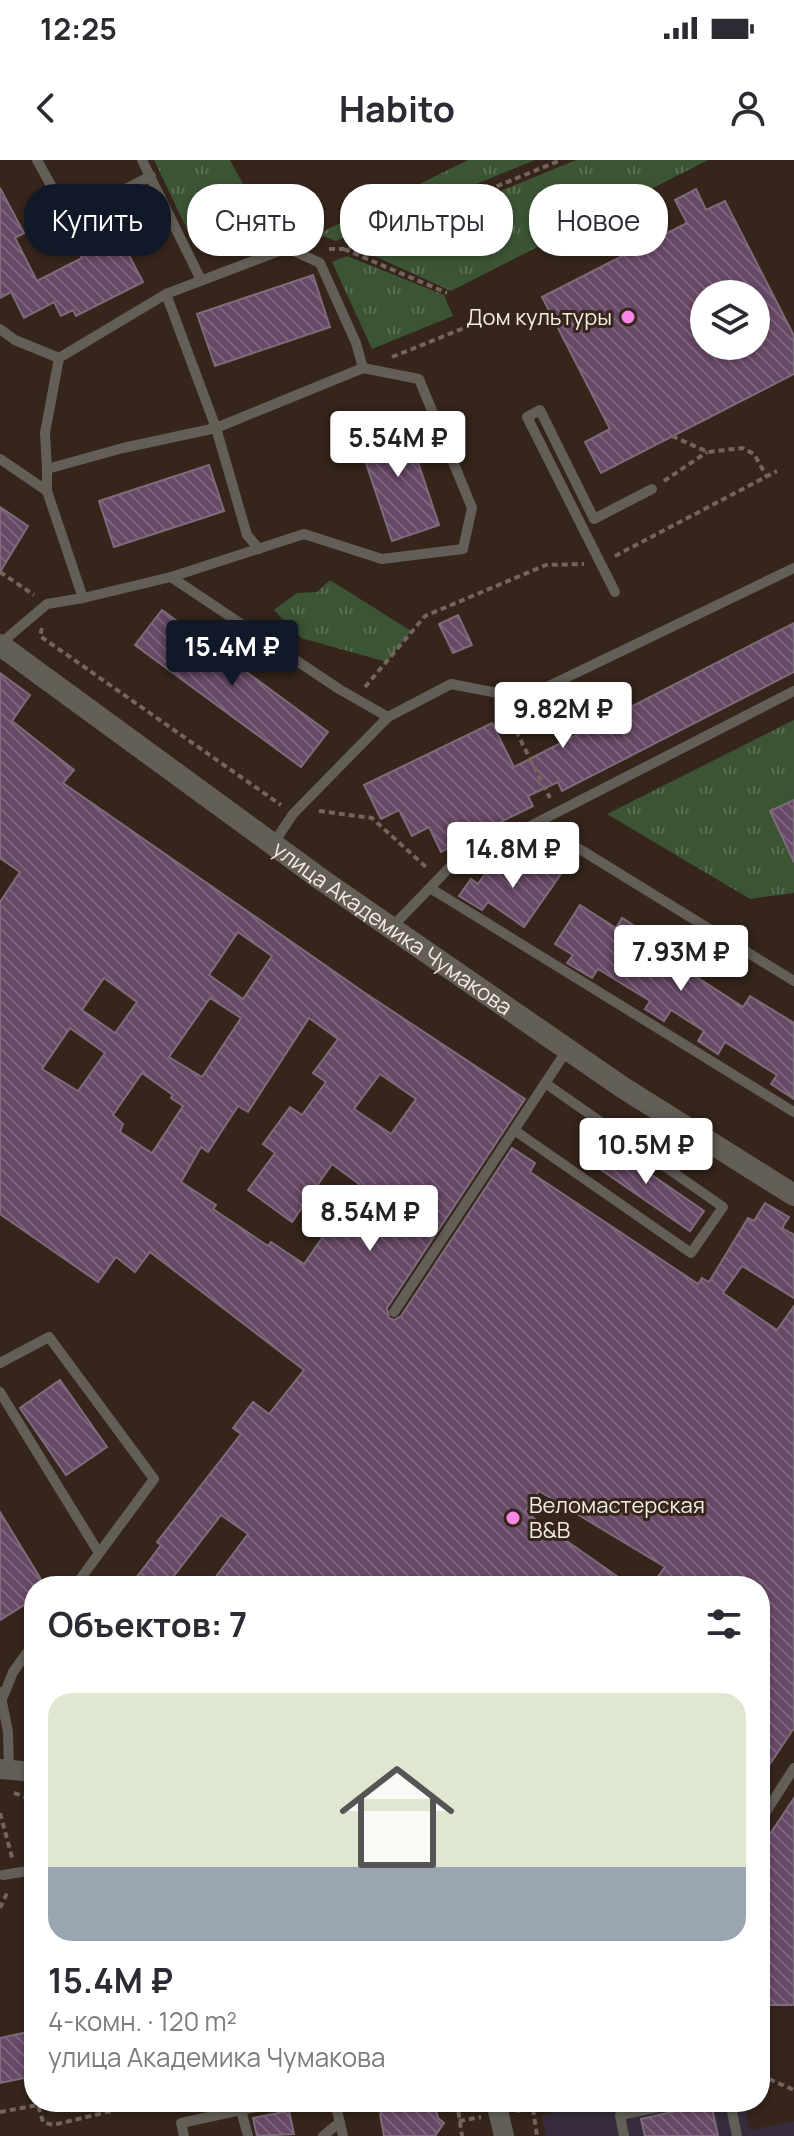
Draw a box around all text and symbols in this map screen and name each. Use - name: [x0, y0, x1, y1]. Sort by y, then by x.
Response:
- text: 12:25: [40, 8, 117, 49]
- text: Habito: [339, 84, 455, 133]
- icon: back: [24, 86, 68, 130]
- icon: person: [726, 86, 770, 130]
- chip: Купить: [24, 184, 171, 256]
- chip: Снять: [187, 184, 324, 256]
- chip: Фильтры: [340, 184, 513, 256]
- chip: Новое: [529, 184, 668, 256]
- map controls: [690, 280, 770, 360]
- button: layers: [690, 280, 770, 360]
- place label: Дом культуры: [466, 302, 612, 332]
- marker: Дом культуры: [619, 308, 637, 326]
- pin: 5.54M ₽: [324, 411, 472, 479]
- text: 5.54M ₽: [348, 419, 448, 455]
- pin: 15.4M ₽: [158, 620, 306, 688]
- text: 15.4M ₽: [184, 628, 280, 664]
- pin: 9.82M ₽: [489, 682, 637, 750]
- text: 9.82M ₽: [513, 690, 613, 726]
- pin: 14.8M ₽: [439, 822, 587, 890]
- text: 14.8M ₽: [465, 830, 561, 866]
- street label: улица Академика Чумакова: [267, 834, 518, 1022]
- pin: 7.93M ₽: [607, 925, 755, 993]
- text: 7.93M ₽: [632, 933, 730, 969]
- pin: 10.5M ₽: [572, 1118, 720, 1186]
- text: 10.5M ₽: [598, 1126, 694, 1162]
- pin: 8.54M ₽: [296, 1185, 444, 1253]
- text: 8.54M ₽: [320, 1193, 420, 1229]
- place label: Веломастерская B&B: [529, 1490, 705, 1545]
- marker: Веломастерская B&B: [504, 1509, 522, 1527]
- text: Объектов: 7: [48, 1601, 247, 1647]
- icon: filters: [702, 1602, 746, 1646]
- icon: home: [325, 1745, 469, 1889]
- text: 15.4M ₽: [48, 1957, 173, 2003]
- text: 4-комн. · 120 m²: [48, 2003, 237, 2039]
- text: улица Академика Чумакова: [48, 2039, 385, 2075]

